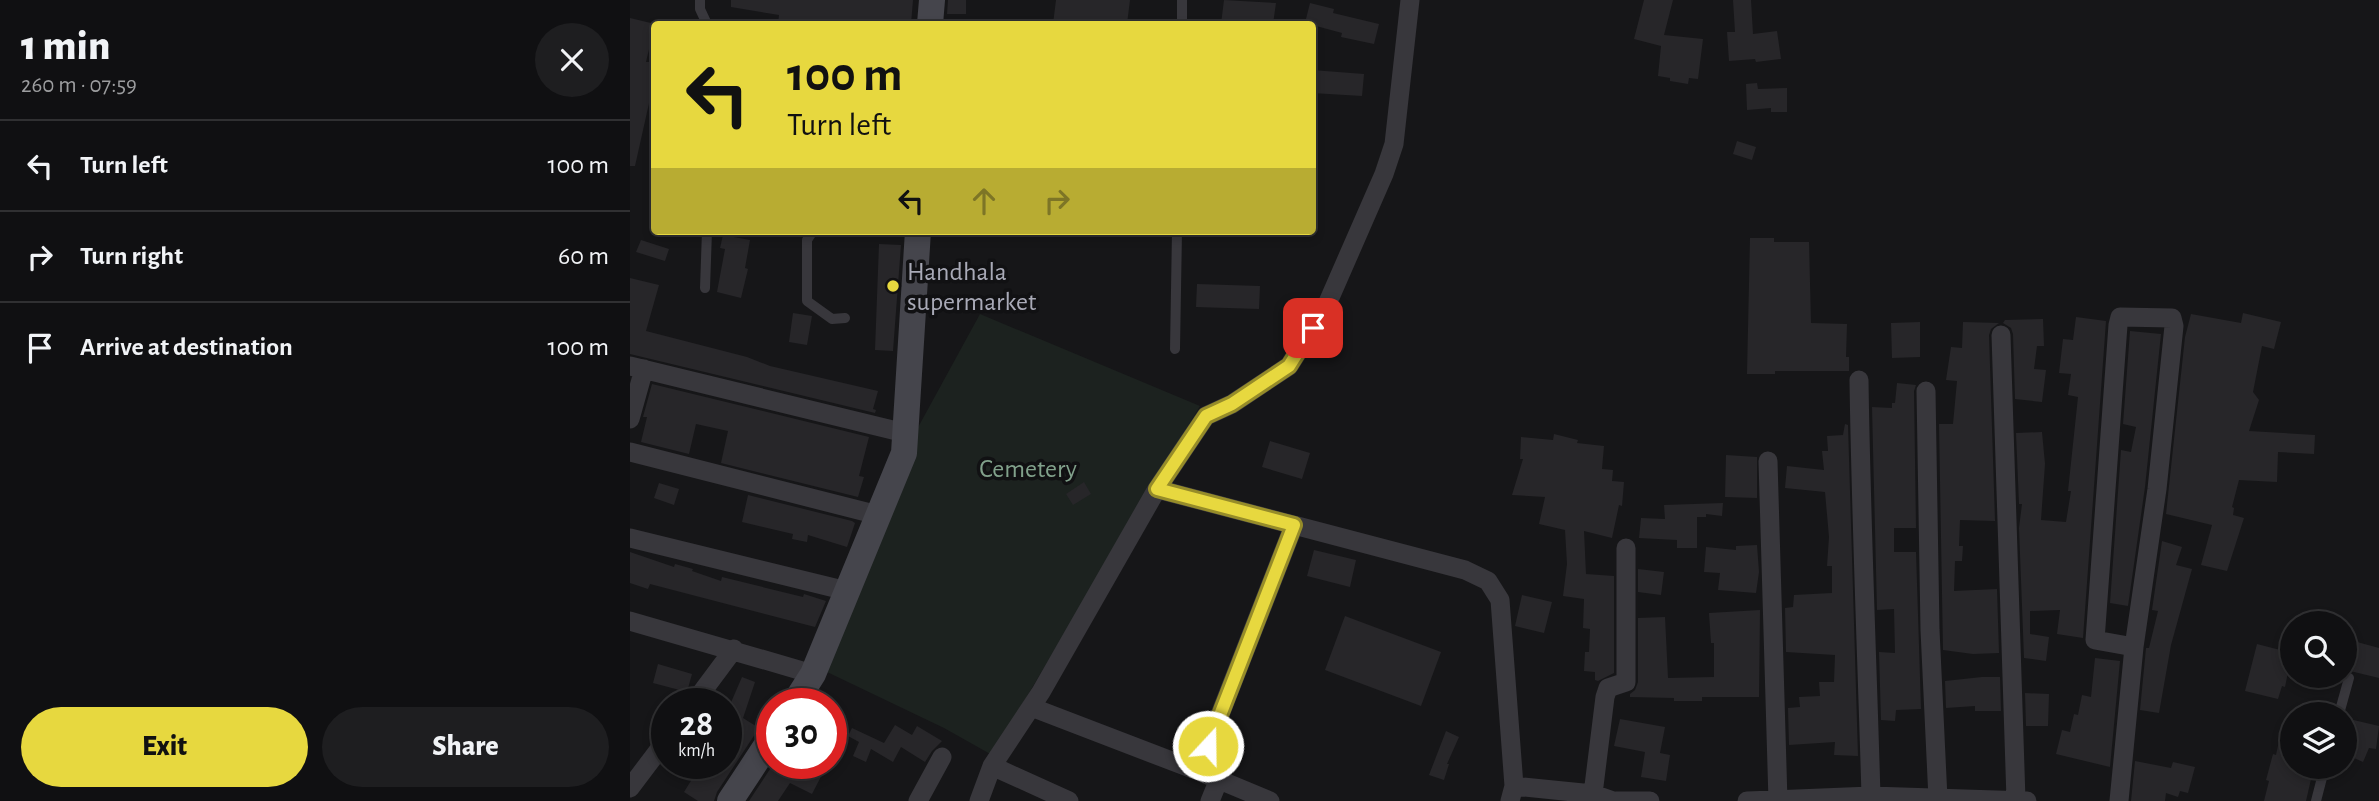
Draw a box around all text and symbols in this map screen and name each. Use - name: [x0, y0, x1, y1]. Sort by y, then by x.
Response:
- button: close: [535, 23, 609, 97]
- text: 1 min: [21, 25, 110, 67]
- icon: left: [672, 49, 763, 140]
- text: 100 m: [787, 51, 903, 100]
- text: 260 m · 07:59: [21, 74, 137, 97]
- text: Turn left: [787, 109, 891, 141]
- icon: left: [21, 147, 59, 185]
- text: Turn left: [80, 152, 168, 178]
- text: 100 m: [548, 152, 609, 178]
- icon: left: [892, 182, 930, 220]
- icon: ahead: [965, 182, 1003, 220]
- icon: right: [1038, 182, 1076, 220]
- icon: right: [21, 238, 59, 276]
- text: Turn right: [80, 243, 183, 269]
- text: 60 m: [558, 243, 609, 269]
- place label: Handhala supermarket: [907, 259, 1036, 315]
- marker: Handhala supermarket: [885, 278, 901, 294]
- pin: [1283, 298, 1343, 358]
- icon: arrive: [1294, 309, 1332, 347]
- icon: arrive: [21, 329, 59, 367]
- text: Arrive at destination: [80, 334, 293, 360]
- text: 100 m: [548, 334, 609, 360]
- park label: Cemetery: [979, 456, 1077, 482]
- map controls: [2280, 611, 2357, 779]
- button: search: [2280, 611, 2357, 688]
- speed limit sign: 30: [756, 688, 847, 779]
- button: layers: [2280, 702, 2357, 779]
- button: Exit: [21, 707, 308, 787]
- button: Share: [322, 707, 609, 787]
- text: 28: [680, 707, 713, 742]
- position arrow: [1171, 709, 1245, 783]
- text: km/h: [678, 742, 715, 760]

